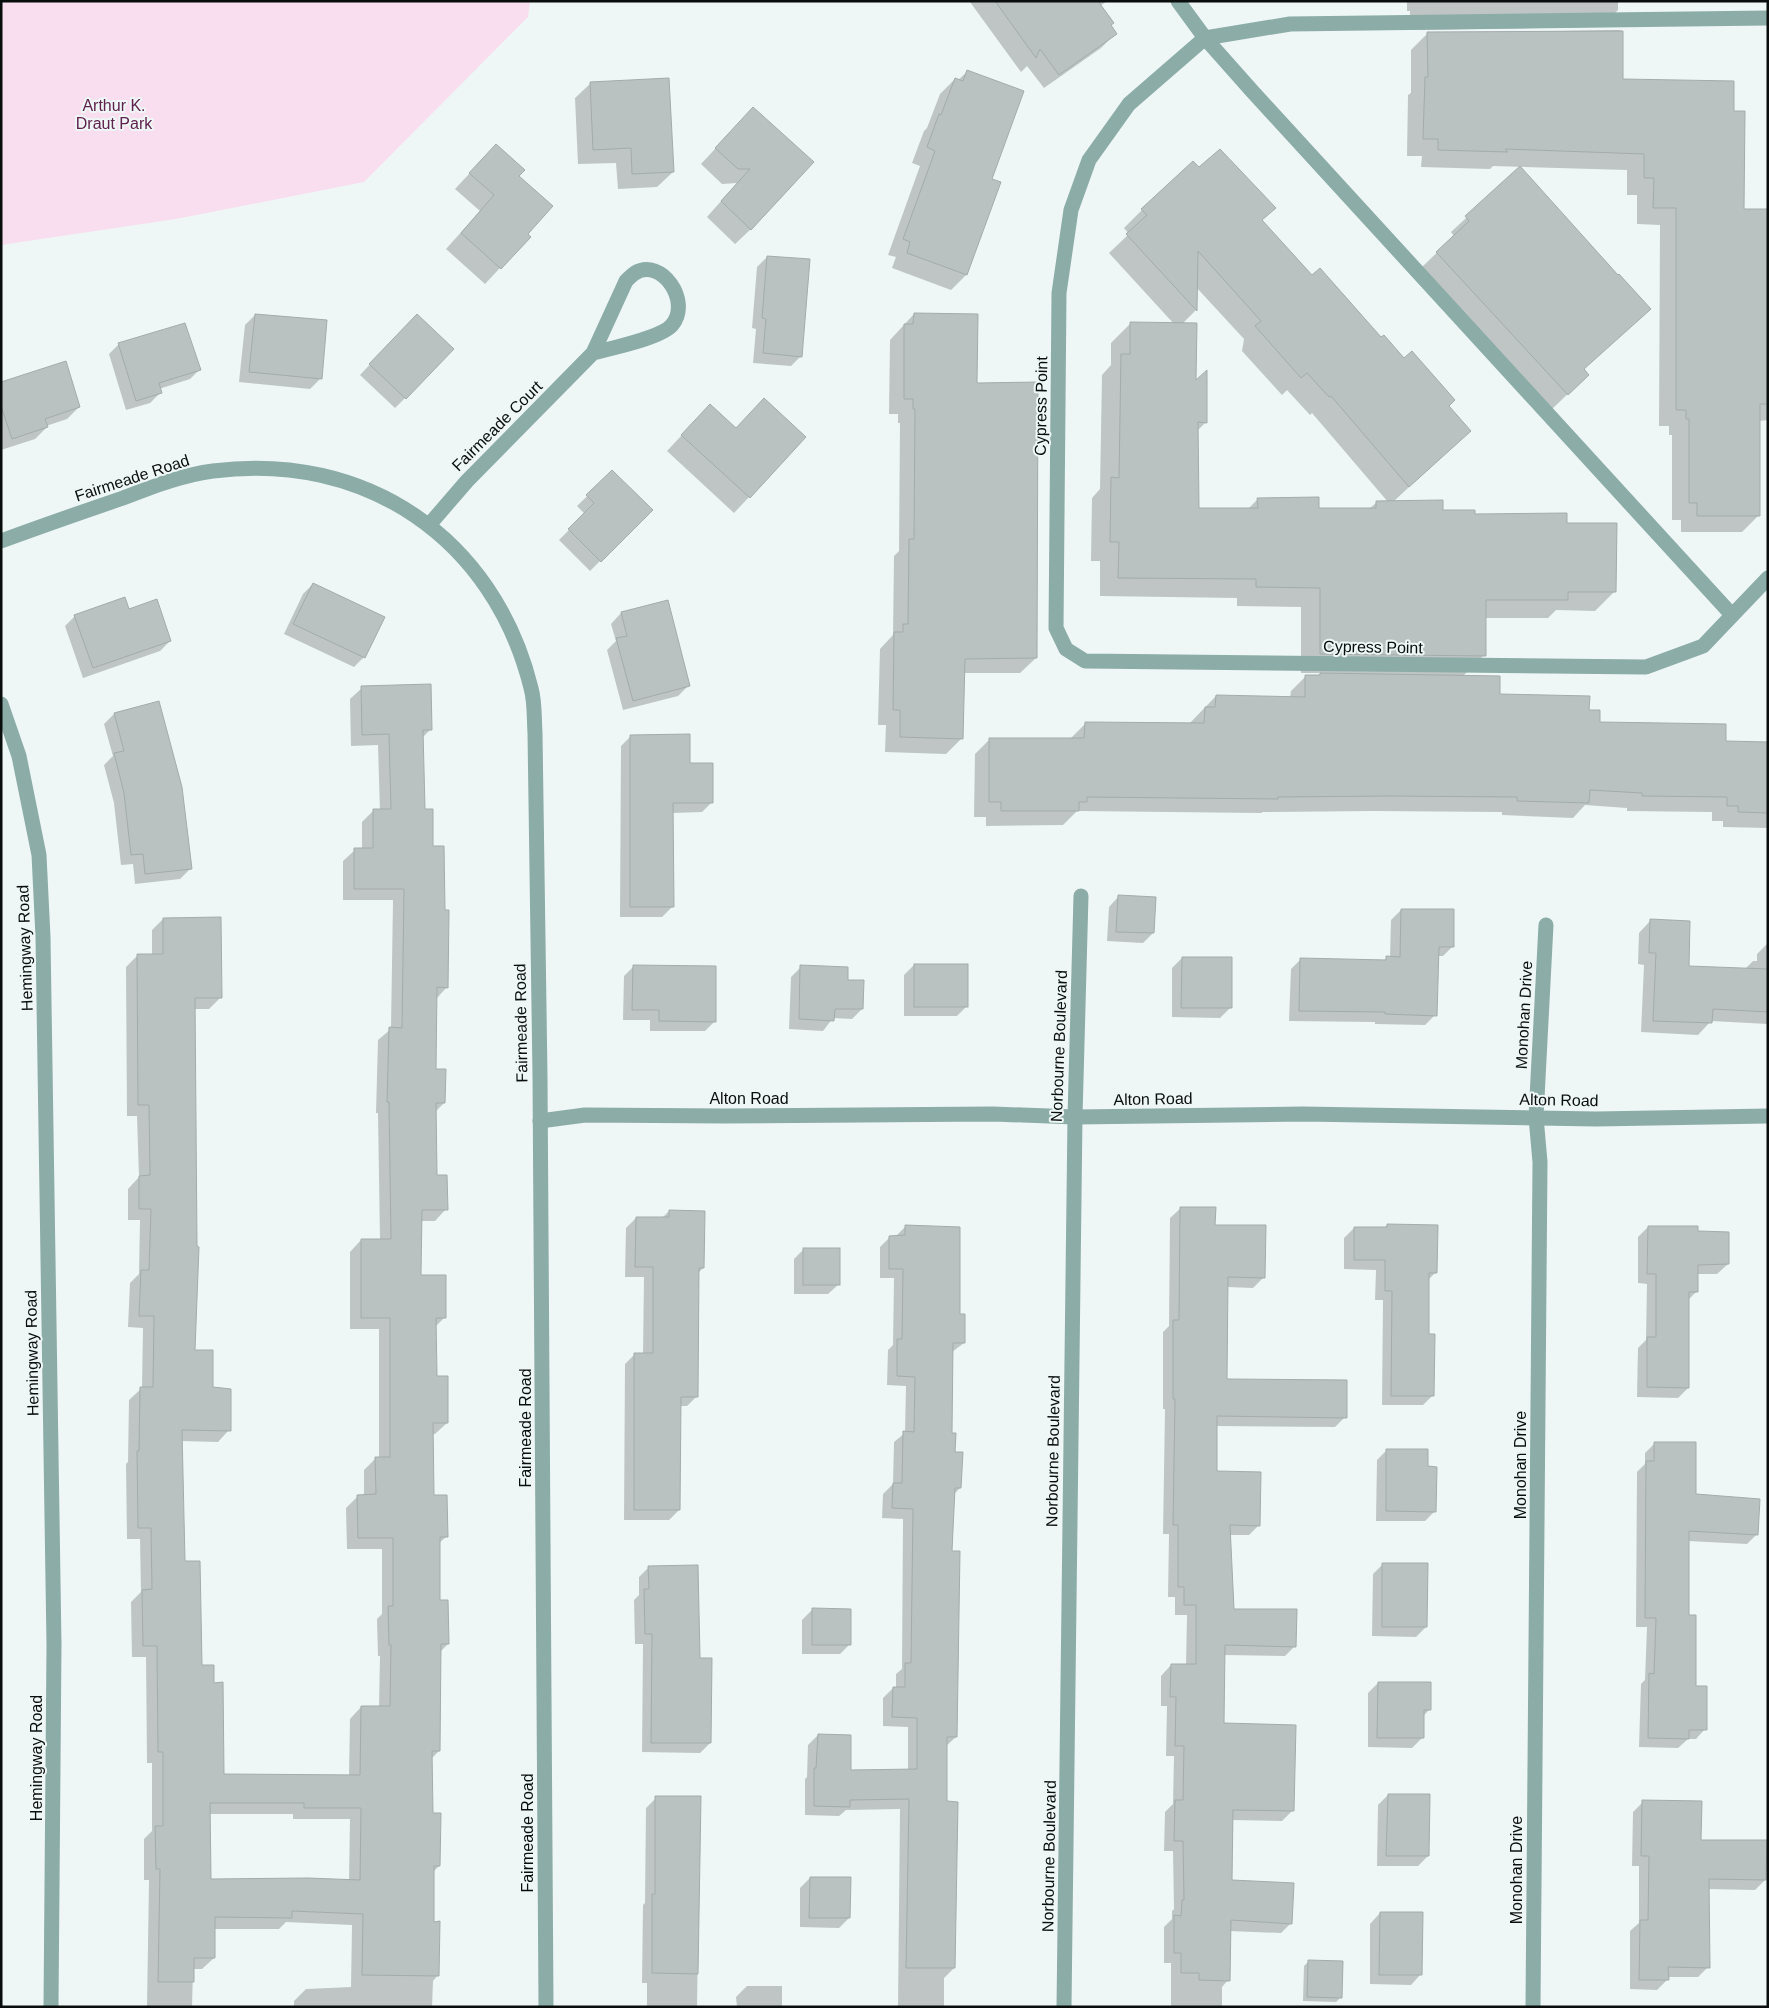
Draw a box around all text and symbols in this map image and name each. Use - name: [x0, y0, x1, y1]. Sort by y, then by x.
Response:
- park label: Arthur K. Draut Park: [76, 97, 153, 132]
- street label: Cypress Point: [1032, 356, 1050, 456]
- street label: Fairmeade Court: [449, 377, 546, 474]
- street label: Fairmeade Road: [73, 452, 191, 504]
- street label: Cypress Point: [1323, 638, 1423, 656]
- street label: Hemingway Road: [14, 885, 36, 1011]
- street label: Monohan Drive: [1513, 960, 1535, 1070]
- street label: Fairmeade Road: [511, 963, 531, 1083]
- street label: Norbourne Boulevard: [1048, 970, 1070, 1122]
- street label: Alton Road: [709, 1090, 789, 1107]
- street label: Alton Road: [1113, 1090, 1193, 1108]
- street label: Alton Road: [1519, 1091, 1599, 1109]
- street label: Hemingway Road: [22, 1290, 42, 1416]
- street label: Fairmeade Road: [517, 1368, 534, 1488]
- street label: Norbourne Boulevard: [1043, 1375, 1063, 1527]
- street label: Monohan Drive: [1512, 1411, 1529, 1519]
- street label: Hemingway Road: [28, 1695, 45, 1821]
- street label: Fairmeade Road: [519, 1773, 536, 1893]
- street label: Norbourne Boulevard: [1039, 1780, 1059, 1932]
- street label: Monohan Drive: [1508, 1816, 1525, 1924]

